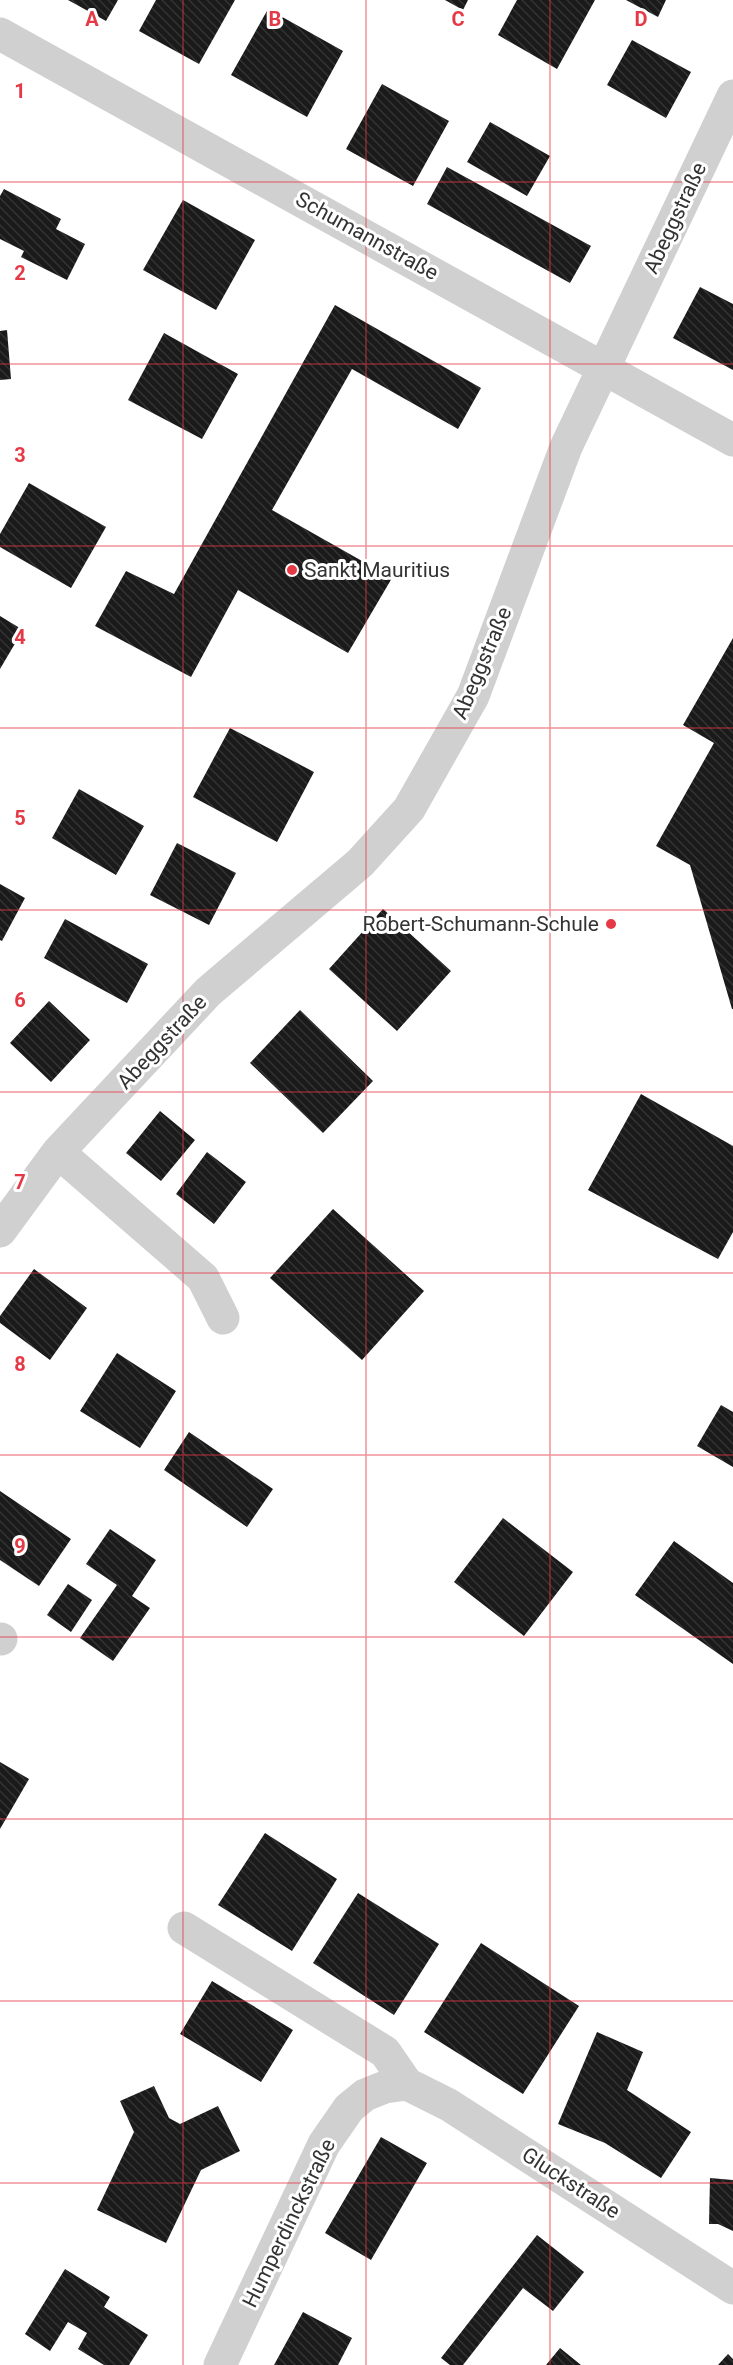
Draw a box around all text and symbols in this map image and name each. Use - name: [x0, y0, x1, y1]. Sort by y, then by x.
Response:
- text: A: [85, 7, 99, 31]
- text: B: [269, 7, 281, 31]
- text: C: [451, 7, 465, 31]
- text: D: [635, 7, 648, 31]
- text: 1: [14, 79, 26, 103]
- street label: Abeggstraße: [639, 159, 711, 277]
- street label: Schumannstraße: [292, 187, 442, 285]
- text: 2: [14, 261, 26, 285]
- text: 3: [14, 443, 26, 467]
- place label: Sankt Mauritius: [304, 558, 450, 582]
- marker: Sankt Mauritius: [285, 563, 299, 577]
- street label: Abeggstraße: [448, 603, 516, 723]
- text: 4: [14, 625, 26, 649]
- text: 5: [14, 806, 26, 830]
- place label: Robert-Schumann-Schule: [363, 912, 599, 936]
- marker: Robert-Schumann-Schule: [604, 917, 618, 931]
- text: 6: [14, 988, 26, 1012]
- street label: Abeggstraße: [112, 990, 212, 1094]
- text: 7: [14, 1170, 26, 1194]
- text: 8: [14, 1352, 26, 1376]
- text: 9: [14, 1534, 26, 1558]
- street label: Humperdinckstraße: [238, 2135, 340, 2311]
- street label: Gluckstraße: [517, 2142, 625, 2224]

